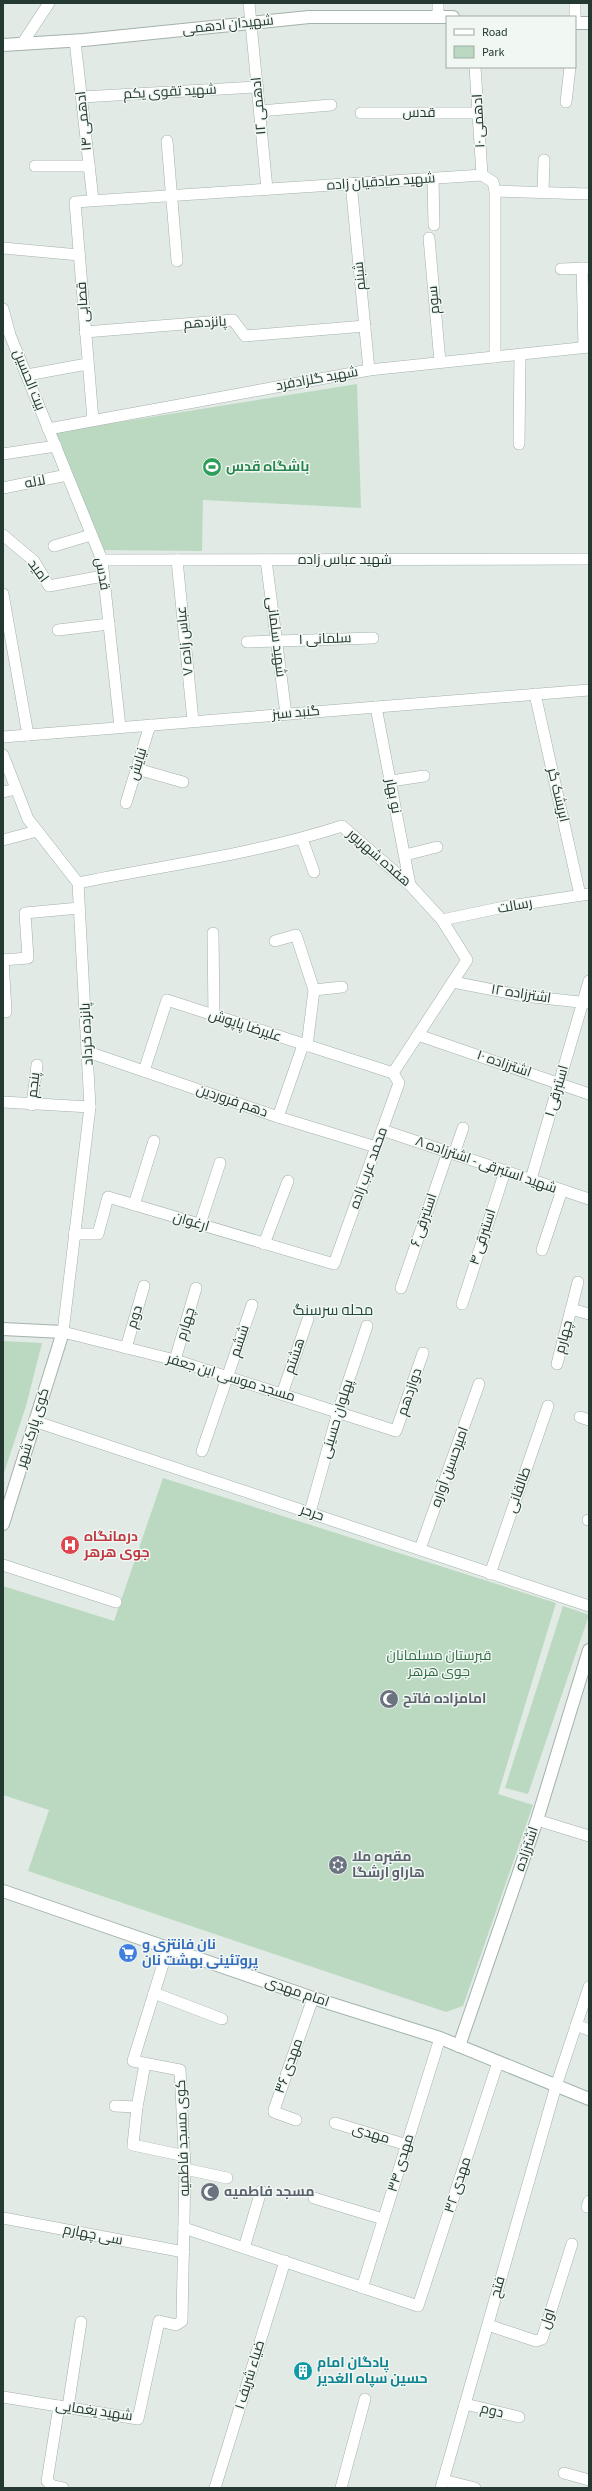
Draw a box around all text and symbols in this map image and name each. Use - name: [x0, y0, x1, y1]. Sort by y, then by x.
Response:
- street label: شهیدان ادهمی: [181, 10, 275, 40]
- legend: [446, 16, 576, 68]
- text: Road: [482, 24, 508, 41]
- text: Park: [482, 44, 504, 61]
- street label: ادهمی ۱۲: [247, 76, 271, 136]
- street label: شهید تقوی یکم: [123, 80, 217, 104]
- street label: ادهمی ۱۴: [71, 90, 97, 152]
- street label: ادهمی ۱۰: [468, 93, 490, 149]
- street label: قدس: [403, 103, 435, 123]
- street label: شهید صادقیان زاده: [326, 168, 436, 196]
- street label: شبنم: [349, 261, 371, 291]
- street label: قصابی: [72, 281, 94, 323]
- street label: سوم: [423, 285, 445, 315]
- street label: پانزدهم: [183, 312, 227, 334]
- street label: بیت الحسین: [8, 347, 50, 413]
- street label: شهید گلزادفرد: [274, 362, 360, 396]
- sports icon: باشگاه قدس: [201, 456, 223, 478]
- place label: باشگاه قدس: [226, 457, 309, 477]
- street label: لاله: [23, 470, 47, 494]
- street label: شهید عباس زاده: [298, 550, 392, 570]
- street label: امید: [23, 555, 53, 587]
- street label: قدس: [89, 556, 115, 592]
- street label: شهید سلمانی: [261, 596, 291, 678]
- street label: عباس زاده ۷: [171, 605, 199, 677]
- street label: سلمانی ۱: [298, 628, 352, 650]
- street label: گنبد سبز: [270, 701, 321, 725]
- street label: نیایش: [124, 745, 152, 783]
- street label: ابریشک گر: [542, 765, 574, 824]
- street label: نو بهار: [380, 776, 406, 815]
- street label: هفده شهریور: [342, 824, 415, 891]
- street label: رسالت: [496, 893, 534, 919]
- street label: اشترزاده ۱۲: [490, 979, 552, 1009]
- street label: پانزده خرداد: [75, 1002, 99, 1066]
- street label: علیرضا پاپوش: [206, 1005, 284, 1047]
- street label: اشترزاده ۱۰: [474, 1045, 534, 1083]
- street label: استبرقی ۱: [540, 1063, 574, 1119]
- street label: پنجم: [23, 1071, 46, 1099]
- street label: دهم فروردین: [194, 1079, 270, 1123]
- street label: محمد عرب زاده: [345, 1124, 393, 1212]
- street label: شهید استبرقی - اشترزاده ۸: [412, 1131, 560, 1199]
- street label: استبرقی ۶: [406, 1191, 442, 1249]
- street label: استبرقی ۴: [465, 1206, 501, 1268]
- street label: ارغوان: [170, 1207, 212, 1237]
- district label: محله سرسنگ: [293, 1300, 373, 1321]
- street label: دوم: [122, 1303, 148, 1331]
- street label: چهارم: [172, 1305, 200, 1343]
- street label: چهارم: [550, 1318, 578, 1356]
- street label: ششم: [225, 1322, 255, 1360]
- street label: هشتم: [280, 1335, 310, 1377]
- street label: مسجد موسی ابن جعفر: [163, 1349, 298, 1407]
- street label: دوازدهم: [393, 1366, 427, 1418]
- street label: پهلوان حسینی: [315, 1377, 359, 1461]
- street label: کوی پارک شهر: [11, 1386, 55, 1471]
- street label: امیرحسین آواره: [426, 1424, 474, 1510]
- street label: طالقانی: [502, 1464, 536, 1516]
- street label: حرحر: [296, 1499, 327, 1526]
- place label: درمانگاه جوی هرهر: [83, 1527, 149, 1563]
- hospital icon: درمانگاه جوی هرهر: [59, 1534, 81, 1556]
- park label: قبرستان مسلمانان جوی هرهر: [387, 1646, 491, 1682]
- mosque icon: امامزاده فاتح: [378, 1688, 400, 1710]
- place label: امامزاده فاتح: [403, 1689, 486, 1709]
- street label: اشترزاده: [510, 1824, 544, 1874]
- place label: مقبره ملا هاراو ارشگا: [352, 1847, 425, 1883]
- synagogue icon: مقبره ملا هاراو ارشگا: [327, 1854, 349, 1876]
- place label: نان فانتزی و پروتئینی بهشت نان: [142, 1935, 258, 1971]
- supermarket icon: نان فانتزی و پروتئینی بهشت نان: [117, 1942, 139, 1964]
- street label: امام مهدی: [262, 1972, 332, 2012]
- street label: مهدی ۳۶: [270, 2036, 308, 2096]
- street label: کوی مسجد فاطمیه: [171, 2079, 195, 2197]
- street label: مهدی: [350, 2119, 392, 2149]
- street label: مهدی ۳۴: [383, 2131, 419, 2195]
- street label: مهدی ۳۲: [440, 2154, 476, 2216]
- mosque icon: مسجد فاطمیه: [199, 2181, 221, 2203]
- place label: مسجد فاطمیه: [224, 2182, 315, 2202]
- street label: سی چهارم: [61, 2219, 125, 2251]
- street label: فتح: [485, 2274, 511, 2300]
- street label: اول: [535, 2306, 561, 2332]
- street label: ضیاء شریف ۱: [230, 2338, 270, 2412]
- place label: پادگان امام حسین سپاه الغدیر: [316, 2353, 428, 2389]
- building icon: پادگان امام حسین سپاه الغدیر: [292, 2360, 314, 2382]
- street label: شهید یغمایی: [54, 2396, 134, 2426]
- street label: دوم: [478, 2398, 506, 2424]

